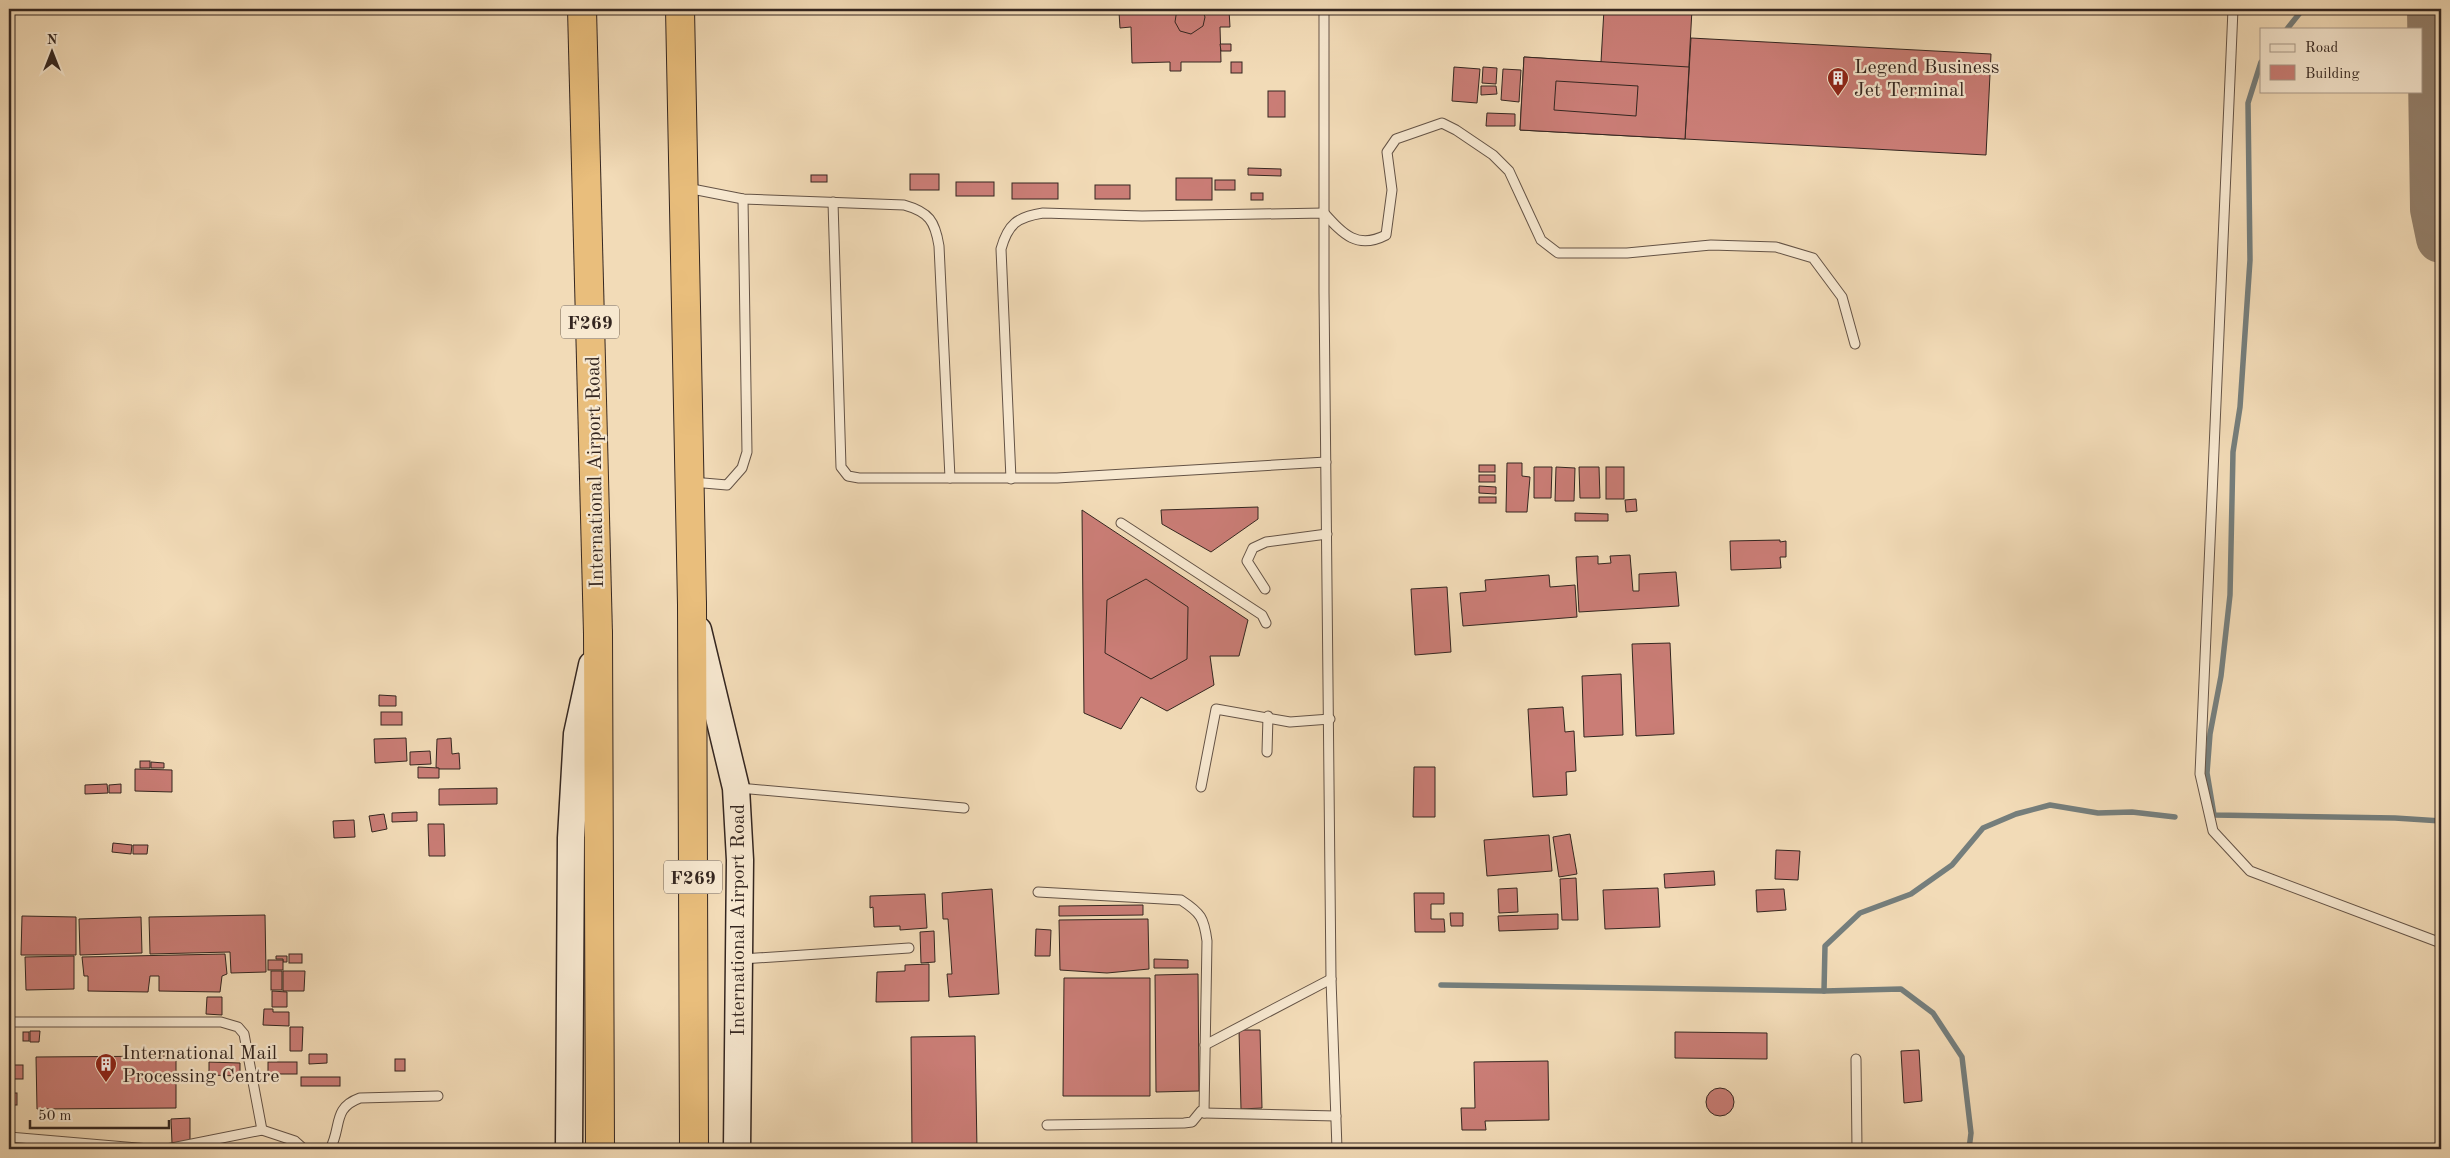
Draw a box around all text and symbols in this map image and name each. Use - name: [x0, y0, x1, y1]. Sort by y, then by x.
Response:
- north arrow: [28, 28, 78, 78]
- legend: [2260, 28, 2422, 92]
- text: N: [47, 33, 58, 47]
- text: Road: [2305, 41, 2339, 56]
- place label: Legend Business Jet Terminal: [1854, 58, 1999, 101]
- building icon: Legend Business Jet Terminal: [1826, 66, 1850, 97]
- text: Building: [2305, 67, 2360, 82]
- road number: F269: [561, 306, 619, 338]
- street label: International Airport Road: [584, 356, 608, 588]
- street label: International Airport Road: [729, 804, 749, 1036]
- road number: F269: [664, 860, 722, 894]
- place label: International Mail Processing Centre: [122, 1044, 279, 1087]
- building icon: International Mail Processing Centre: [94, 1052, 118, 1083]
- scale bar: [30, 1098, 169, 1130]
- text: 50 m: [38, 1109, 72, 1124]

